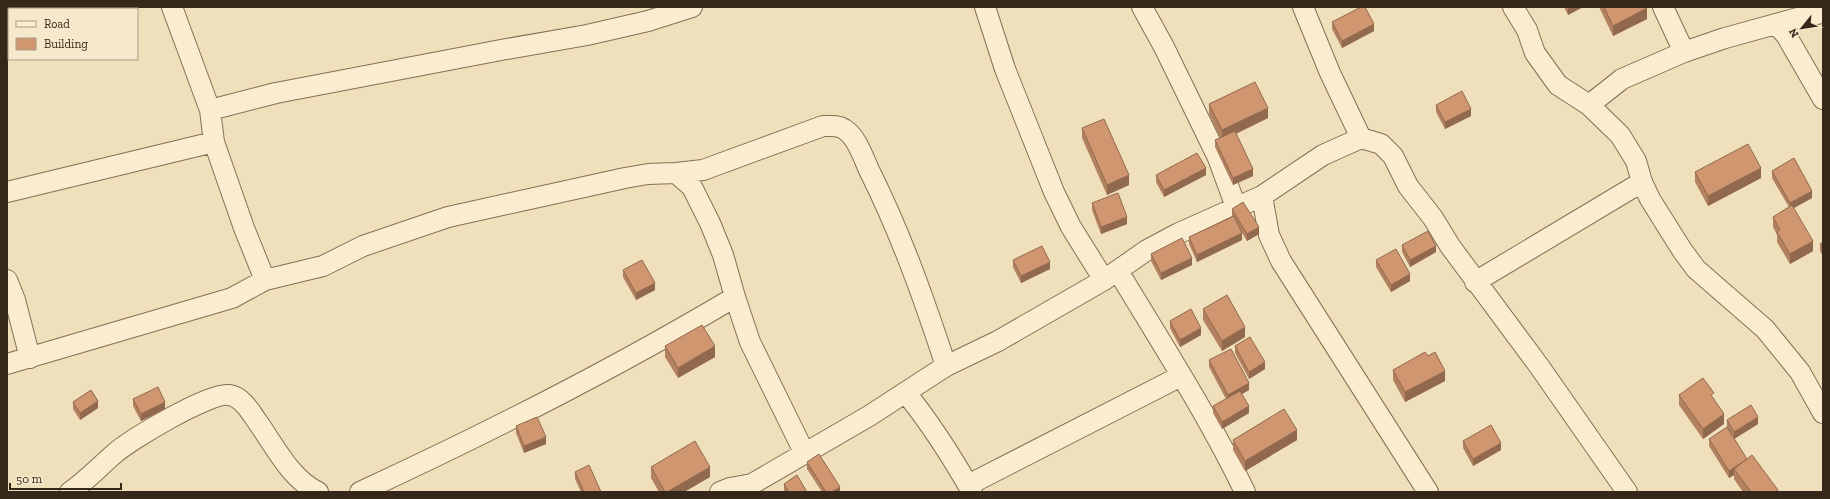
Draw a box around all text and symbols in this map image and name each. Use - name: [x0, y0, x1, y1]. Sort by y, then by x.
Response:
- legend: [8, 8, 138, 60]
- north arrow: [1782, 8, 1822, 48]
- text: Road: [44, 17, 70, 31]
- text: N: [1786, 25, 1801, 40]
- text: Building: [44, 37, 88, 51]
- scale bar: [10, 465, 121, 491]
- text: 50 m: [16, 472, 43, 486]

